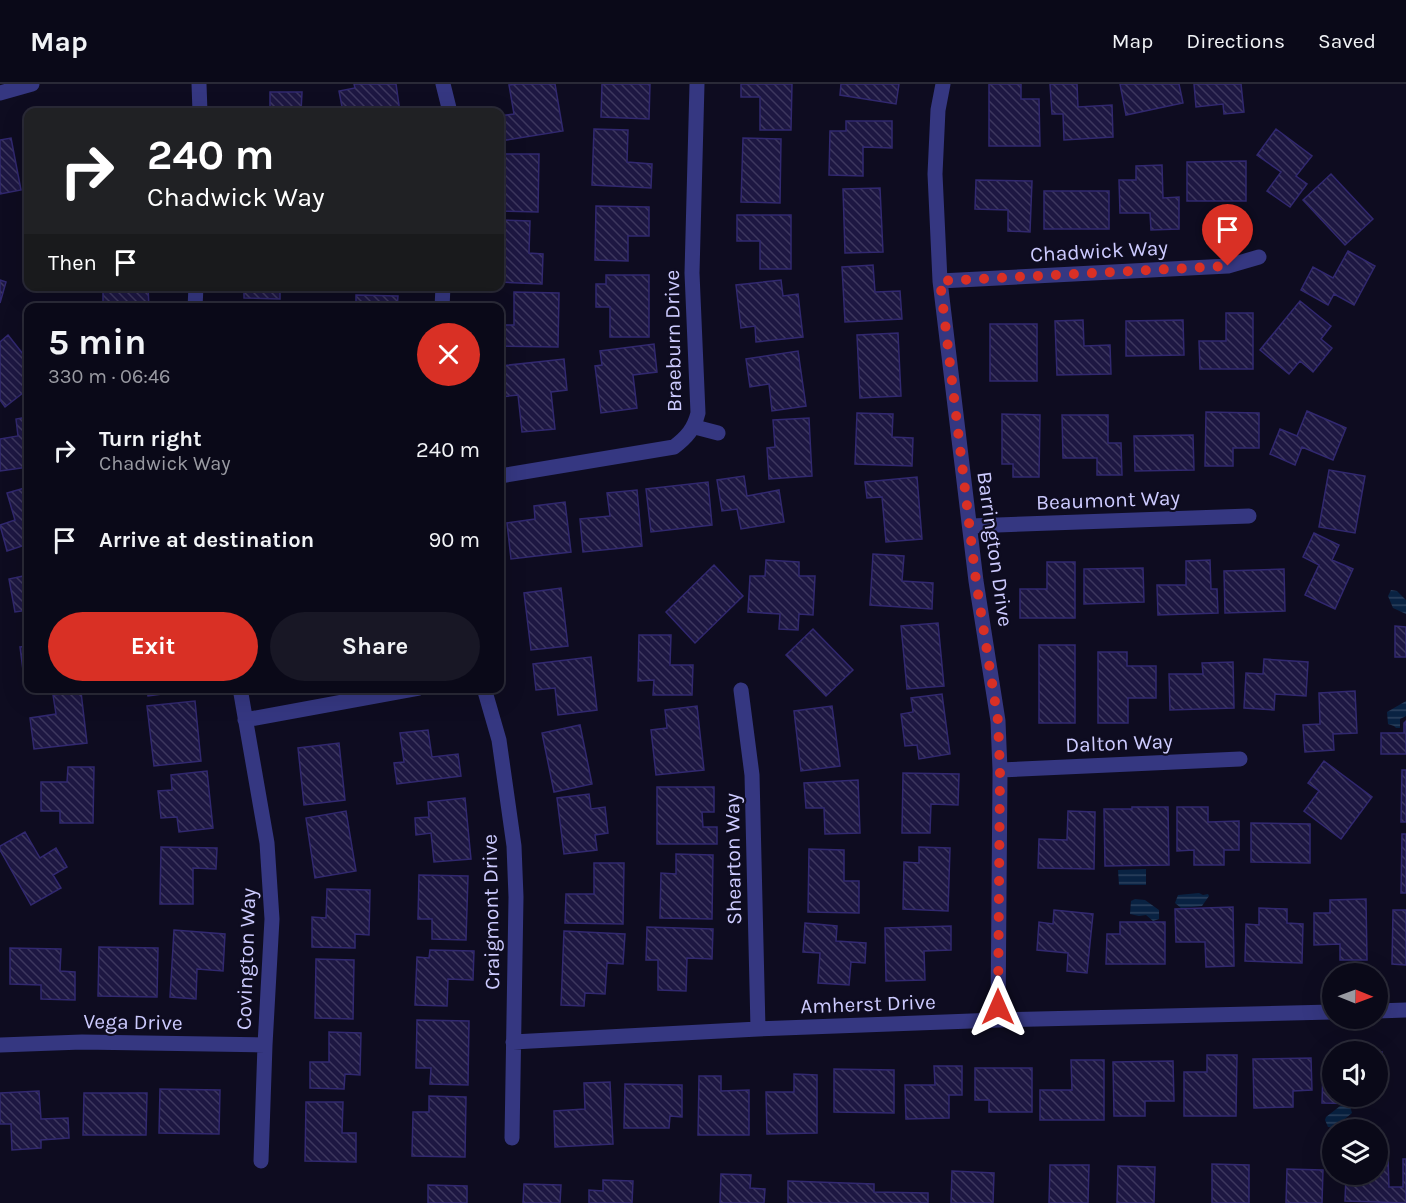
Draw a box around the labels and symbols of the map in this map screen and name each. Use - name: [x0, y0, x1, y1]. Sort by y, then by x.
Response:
- pin: [1202, 204, 1253, 266]
- street label: Chadwick Way: [1029, 235, 1169, 267]
- street label: Braeburn Drive: [660, 270, 686, 412]
- street label: Barrington Drive: [972, 470, 1018, 628]
- street label: Beaumont Way: [1036, 485, 1181, 515]
- street label: Dalton Way: [1065, 729, 1173, 757]
- street label: Shearton Way: [720, 793, 746, 925]
- street label: Craigmont Drive: [478, 834, 504, 990]
- street label: Covington Way: [232, 887, 260, 1030]
- north arrow: [1322, 963, 1388, 1029]
- position arrow: [966, 975, 1030, 1039]
- street label: Amherst Drive: [800, 990, 936, 1018]
- street label: Vega Drive: [83, 1009, 183, 1035]

